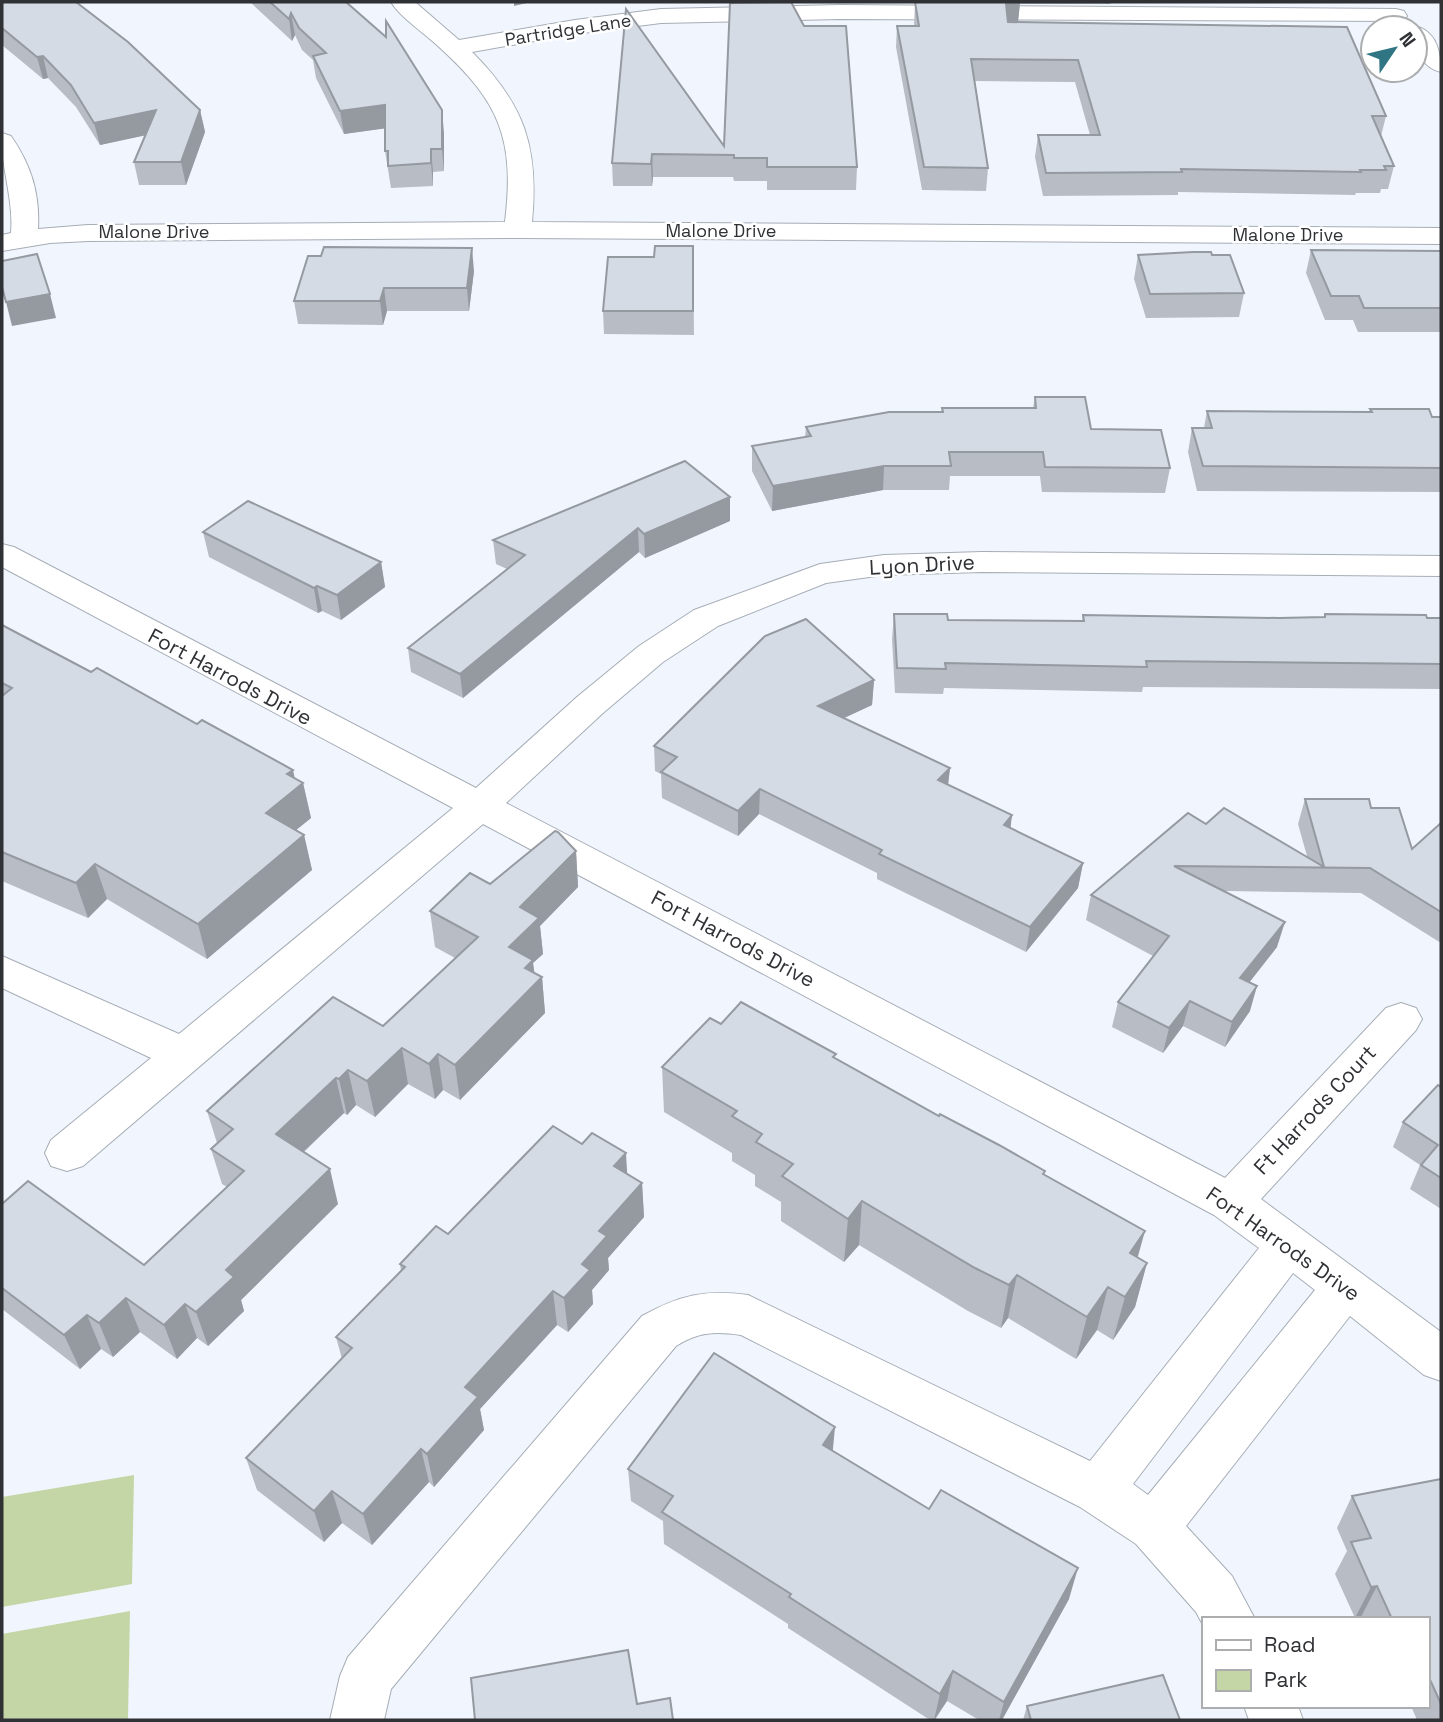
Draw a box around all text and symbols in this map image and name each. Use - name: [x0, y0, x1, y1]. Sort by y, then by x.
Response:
- street label: Partridge Lane: [503, 8, 633, 51]
- north arrow: [1359, 14, 1429, 84]
- text: N: [1394, 27, 1421, 52]
- street label: Malone Drive: [666, 219, 776, 242]
- street label: Malone Drive: [99, 220, 209, 243]
- street label: Malone Drive: [1233, 223, 1343, 246]
- street label: Lyon Drive: [868, 548, 976, 581]
- street label: Fort Harrods Drive: [144, 622, 317, 731]
- street label: Fort Harrods Drive: [647, 884, 820, 993]
- street label: Ft Harrods Court: [1248, 1039, 1382, 1180]
- street label: Fort Harrods Drive: [1201, 1180, 1365, 1307]
- legend: [1202, 1617, 1429, 1708]
- text: Road: [1264, 1631, 1316, 1658]
- text: Park: [1264, 1666, 1308, 1693]

